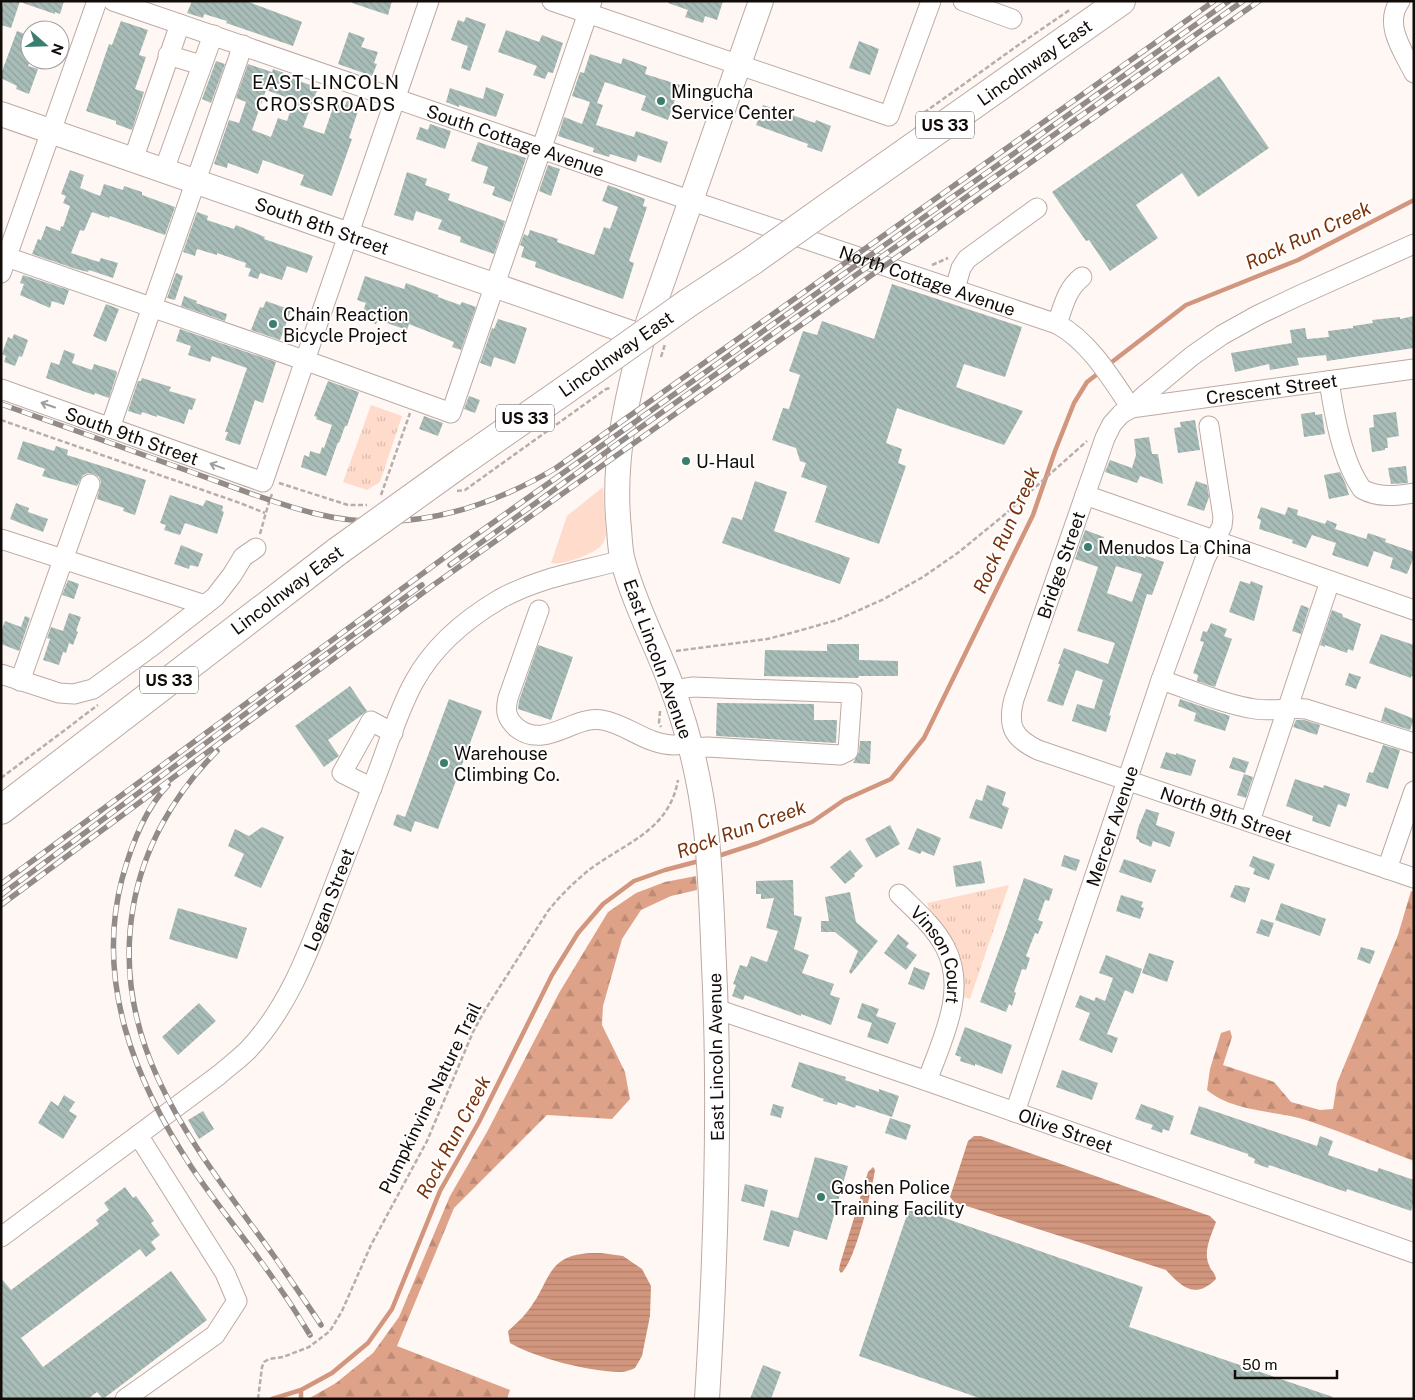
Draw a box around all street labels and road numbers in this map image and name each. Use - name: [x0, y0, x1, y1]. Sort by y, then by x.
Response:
- street label: Lincolnway East: [973, 15, 1095, 109]
- street label: South Cottage Avenue: [424, 100, 607, 181]
- road number: US 33: [916, 112, 974, 138]
- street label: South 8th Street: [252, 193, 392, 259]
- street label: North Cottage Avenue: [837, 241, 1018, 320]
- street label: Lincolnway East: [555, 307, 677, 401]
- street label: Crescent Street: [1205, 369, 1339, 408]
- street label: South 9th Street: [62, 402, 202, 469]
- road number: US 33: [496, 404, 554, 432]
- street label: Bridge Street: [1033, 509, 1089, 621]
- street label: Lincolnway East: [227, 541, 347, 639]
- street label: East Lincoln Avenue: [619, 576, 697, 742]
- road number: US 33: [140, 666, 198, 694]
- street label: Mercer Avenue: [1082, 763, 1142, 889]
- street label: North 9th Street: [1158, 782, 1295, 846]
- street label: Logan Street: [299, 845, 358, 954]
- street label: Vinson Court: [907, 901, 965, 1005]
- street label: East Lincoln Avenue: [704, 973, 728, 1141]
- street label: Pumpkinvine Nature Trail: [374, 999, 486, 1197]
- street label: Olive Street: [1016, 1104, 1116, 1156]

